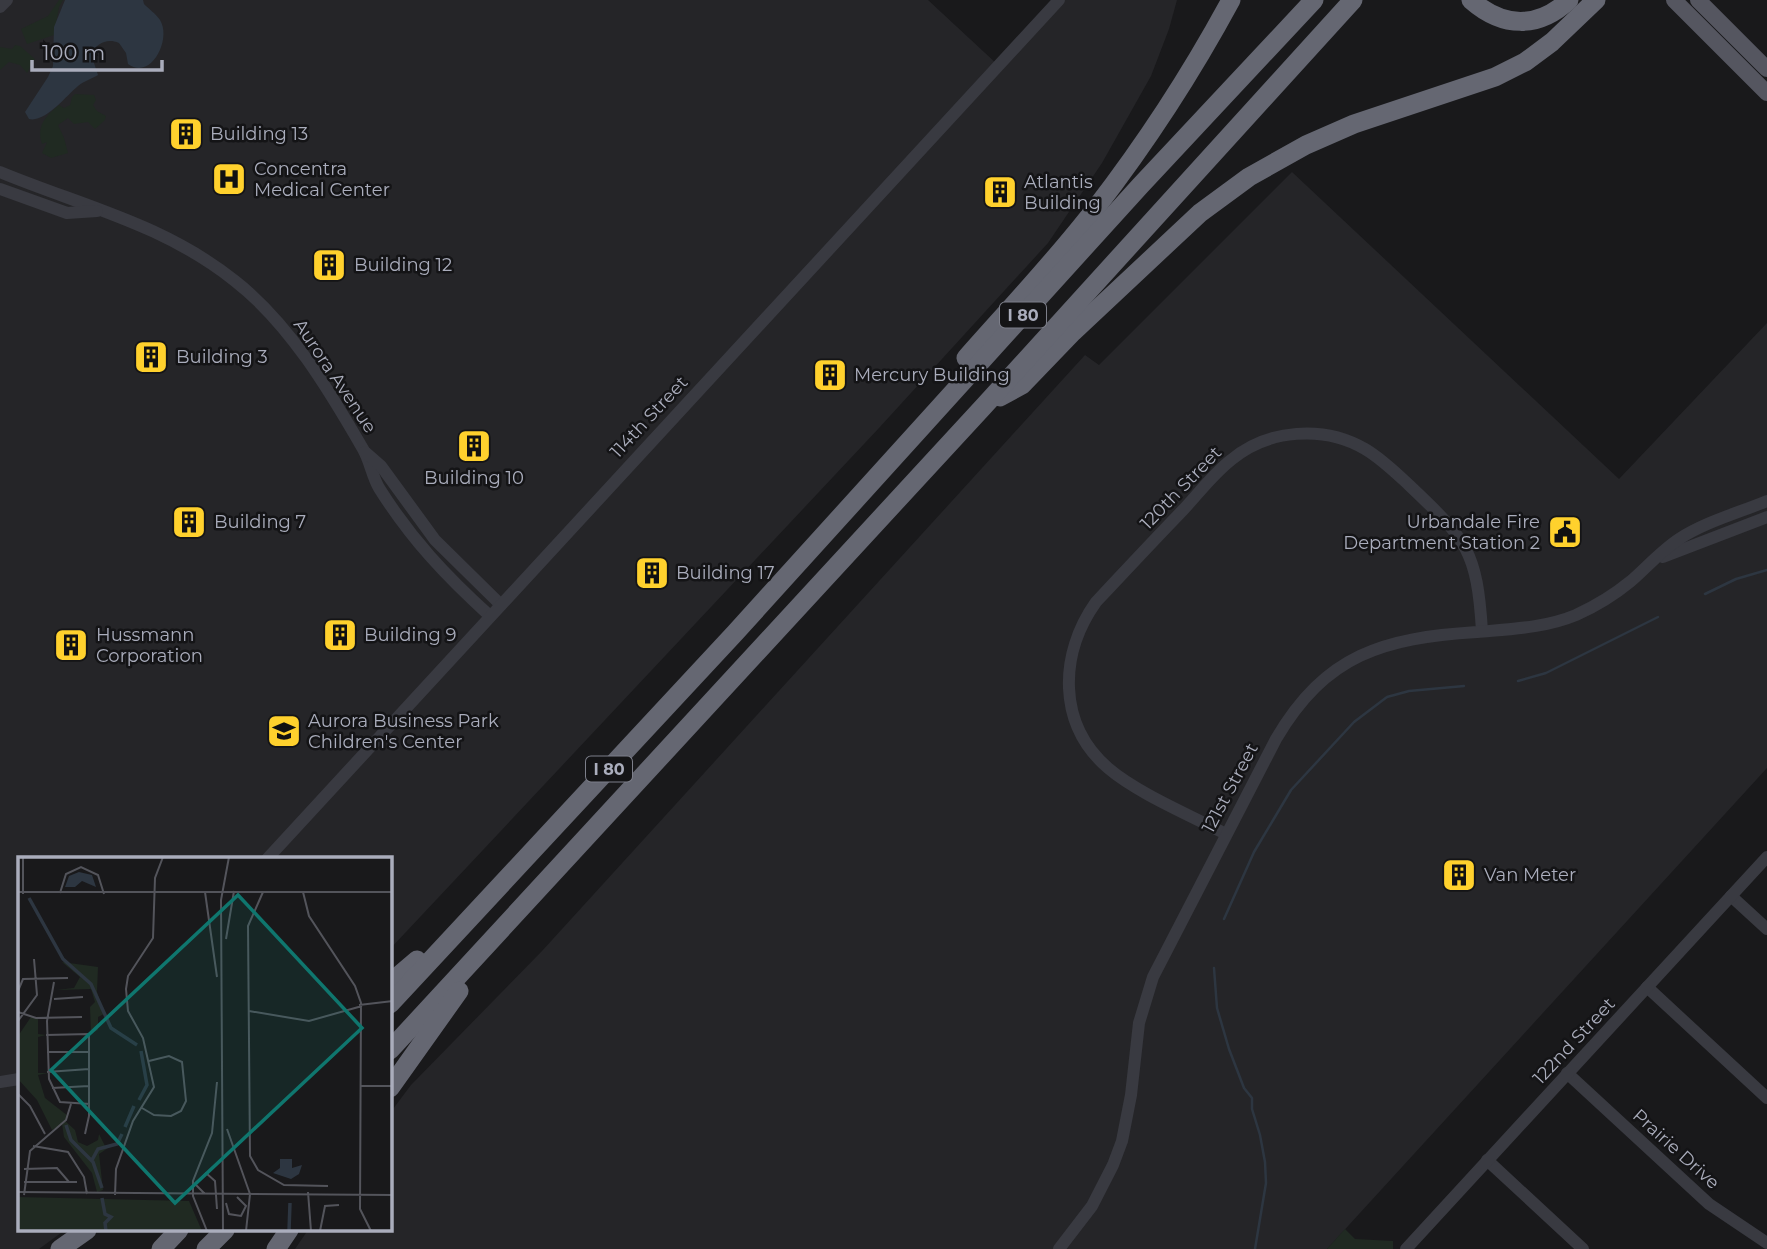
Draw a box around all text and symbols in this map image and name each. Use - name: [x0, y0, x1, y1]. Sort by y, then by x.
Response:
- scale bar: [32, 28, 161, 72]
- text: 100 m: [42, 40, 105, 65]
- building icon: Building 13: [167, 115, 205, 153]
- place label: Building 13: [210, 123, 308, 145]
- place label: Concentra Medical Center: [254, 158, 390, 201]
- hospital icon: Concentra Medical Center: [210, 160, 248, 198]
- place label: Atlantis Building: [1024, 171, 1101, 214]
- building icon: Atlantis Building: [981, 173, 1019, 211]
- building icon: Building 12: [310, 246, 348, 284]
- place label: Building 12: [354, 254, 452, 276]
- road number: I 80: [1000, 302, 1046, 328]
- street label: Aurora Avenue: [289, 315, 381, 437]
- building icon: Building 3: [132, 338, 170, 376]
- place label: Building 3: [176, 346, 268, 368]
- building icon: Mercury Building: [811, 356, 849, 394]
- place label: Mercury Building: [854, 364, 1010, 386]
- street label: 114th Street: [606, 372, 692, 462]
- building icon: Building 10: [455, 427, 493, 465]
- street label: 120th Street: [1136, 442, 1226, 534]
- place label: Building 10: [424, 467, 524, 489]
- building icon: Building 7: [170, 503, 208, 541]
- place label: Building 7: [214, 511, 306, 533]
- place label: Urbandale Fire Department Station 2: [1343, 511, 1540, 554]
- public building icon: Urbandale Fire Department Station 2: [1546, 513, 1584, 551]
- building icon: Building 17: [633, 554, 671, 592]
- place label: Building 17: [676, 562, 775, 584]
- building icon: Building 9: [321, 616, 359, 654]
- place label: Hussmann Corporation: [96, 624, 203, 667]
- place label: Building 9: [364, 624, 457, 646]
- building icon: Hussmann Corporation: [52, 626, 90, 664]
- place label: Aurora Business Park Children's Center: [308, 710, 499, 753]
- school or university icon: Aurora Business Park Children's Center: [265, 712, 303, 750]
- street label: 121st Street: [1197, 739, 1263, 837]
- road number: I 80: [586, 756, 632, 782]
- building icon: Van Meter: [1440, 856, 1478, 894]
- inset map: [18, 857, 392, 1232]
- place label: Van Meter: [1484, 864, 1576, 886]
- street label: 122nd Street: [1528, 993, 1620, 1089]
- street label: Prairie Drive: [1628, 1104, 1724, 1194]

